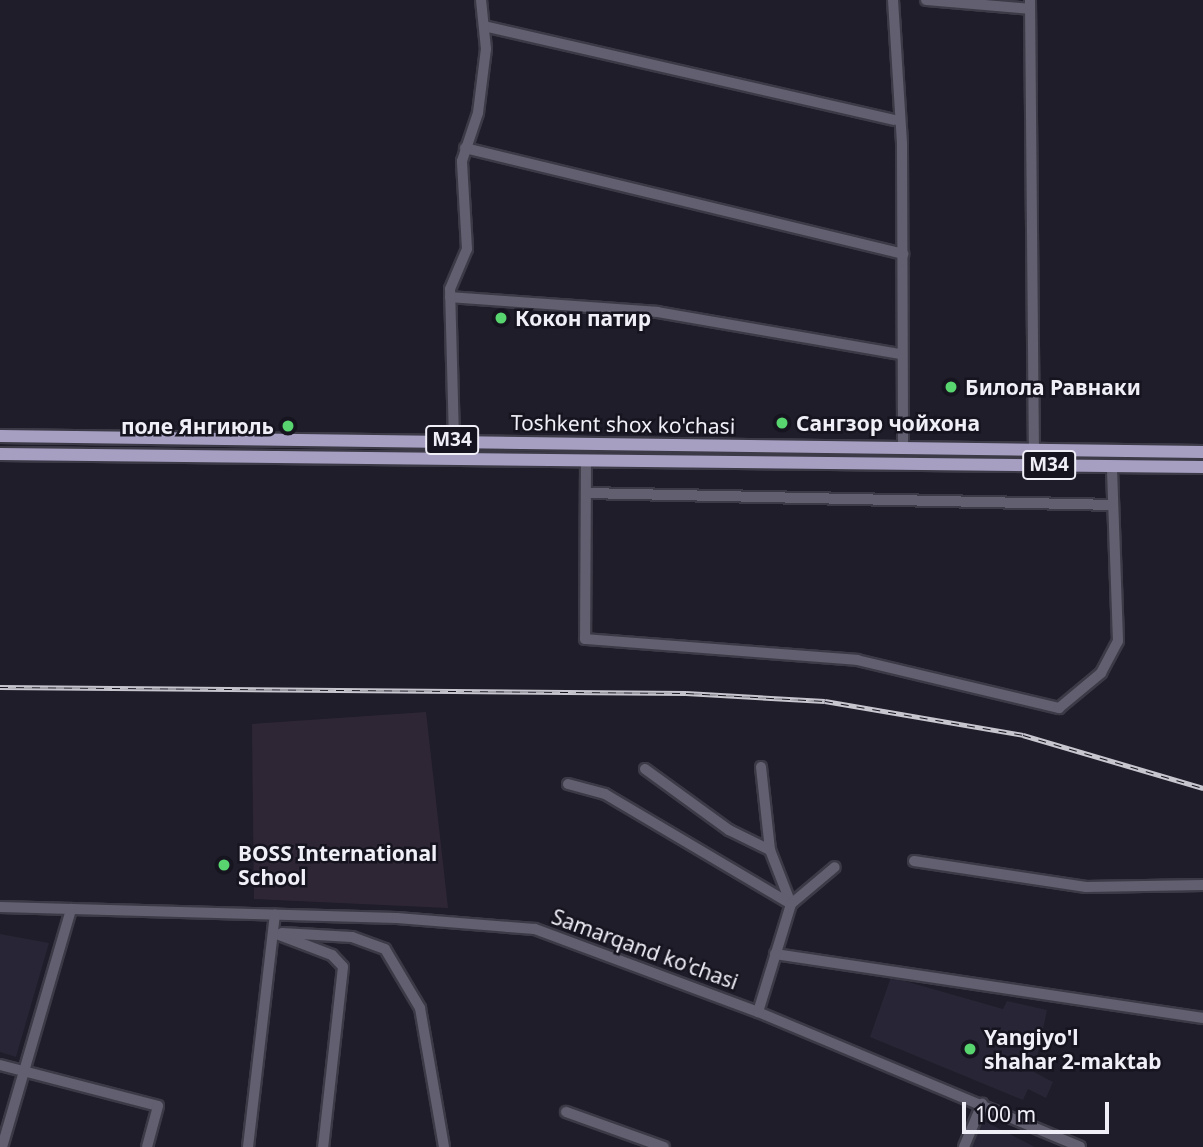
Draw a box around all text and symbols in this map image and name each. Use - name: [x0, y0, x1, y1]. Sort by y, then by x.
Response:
- place label: Кокон патир: [515, 305, 651, 331]
- marker: Кокон патир: [493, 310, 509, 326]
- place label: Билола Равнаки: [965, 374, 1141, 400]
- marker: Билола Равнаки: [943, 379, 959, 395]
- street label: Toshkent shox ko'chasi: [511, 409, 735, 439]
- place label: Сангзор чойхона: [796, 410, 980, 436]
- place label: поле Янгиюль: [121, 413, 274, 439]
- marker: Сангзор чойхона: [774, 415, 790, 431]
- marker: поле Янгиюль: [280, 418, 296, 434]
- road number: M34: [424, 424, 480, 456]
- road number: M34: [1021, 450, 1077, 480]
- place label: BOSS International School: [238, 840, 437, 890]
- marker: BOSS International School: [216, 857, 232, 873]
- street label: Samarqand ko'chasi: [548, 904, 742, 994]
- place label: Yangiyo'l shahar 2-maktab: [984, 1024, 1162, 1074]
- marker: Yangiyo'l shahar 2-maktab: [962, 1041, 978, 1057]
- scale bar: [965, 1088, 1112, 1132]
- text: 100 m: [975, 1100, 1036, 1128]

